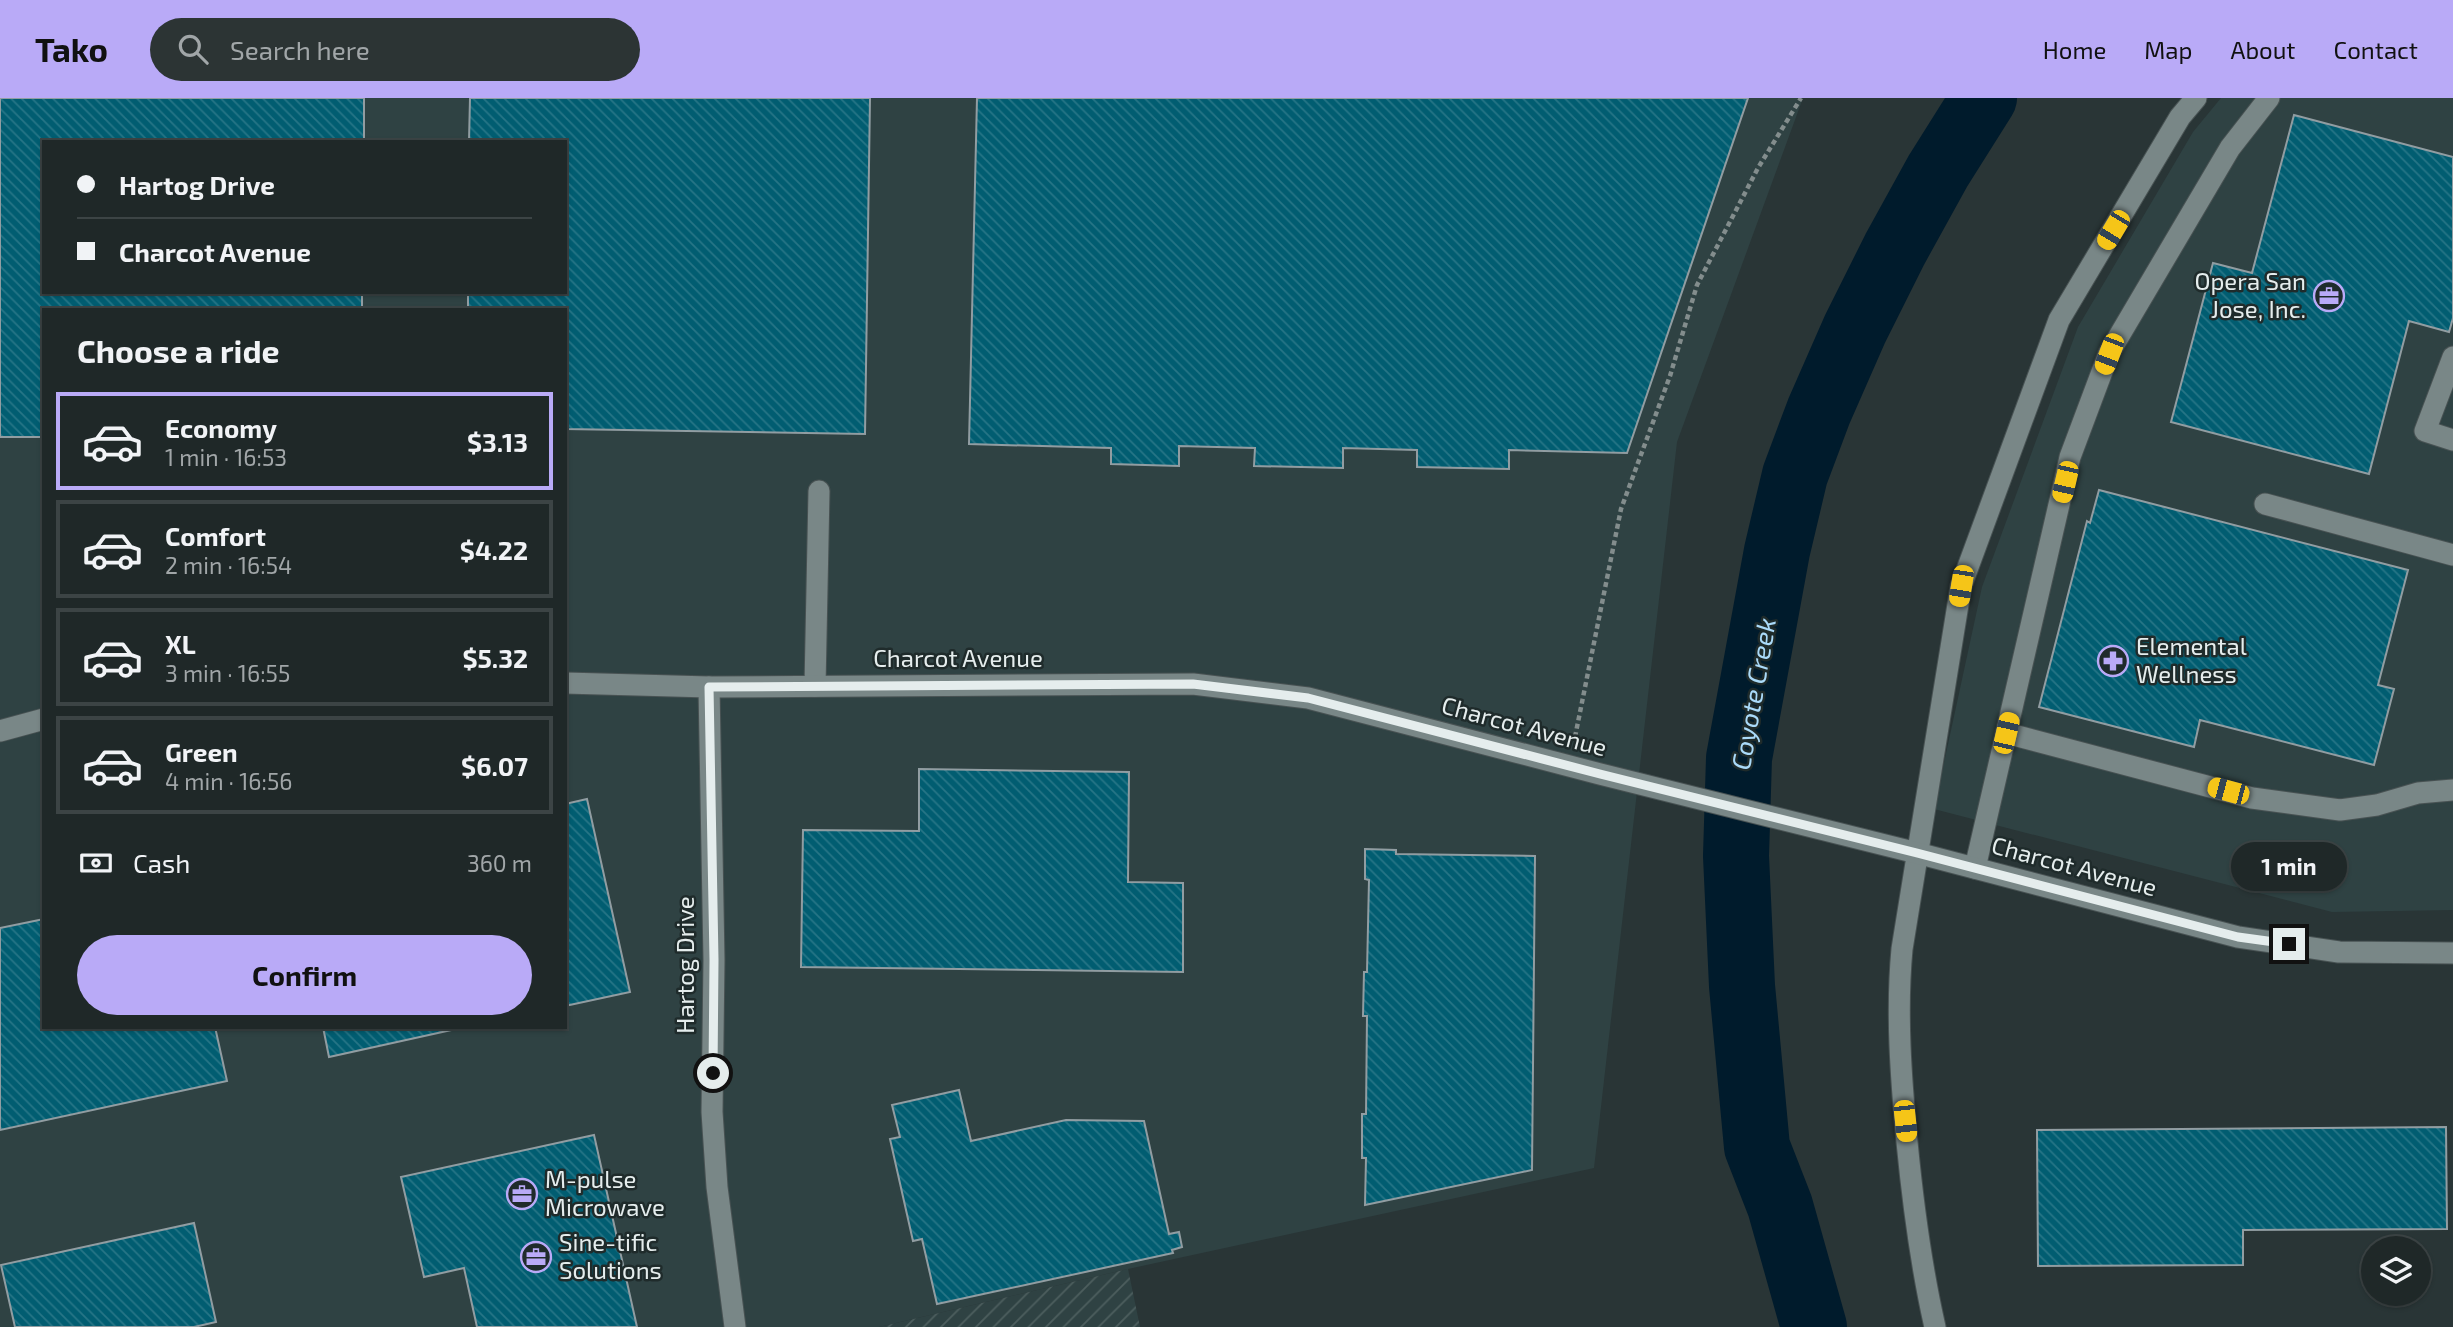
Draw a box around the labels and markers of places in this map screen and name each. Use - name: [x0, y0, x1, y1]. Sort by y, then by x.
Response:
- place label: Opera San Jose, Inc.: [2194, 266, 2306, 323]
- office icon: Opera San Jose, Inc.: [2312, 279, 2346, 313]
- place label: Elemental Wellness: [2136, 631, 2247, 688]
- pharmacy icon: Elemental Wellness: [2096, 644, 2130, 678]
- place label: M-pulse Microwave: [545, 1164, 665, 1221]
- office icon: M-pulse Microwave: [505, 1177, 539, 1211]
- place label: Sine-tific Solutions: [559, 1227, 662, 1284]
- office icon: Sine-tific Solutions: [519, 1240, 553, 1274]

